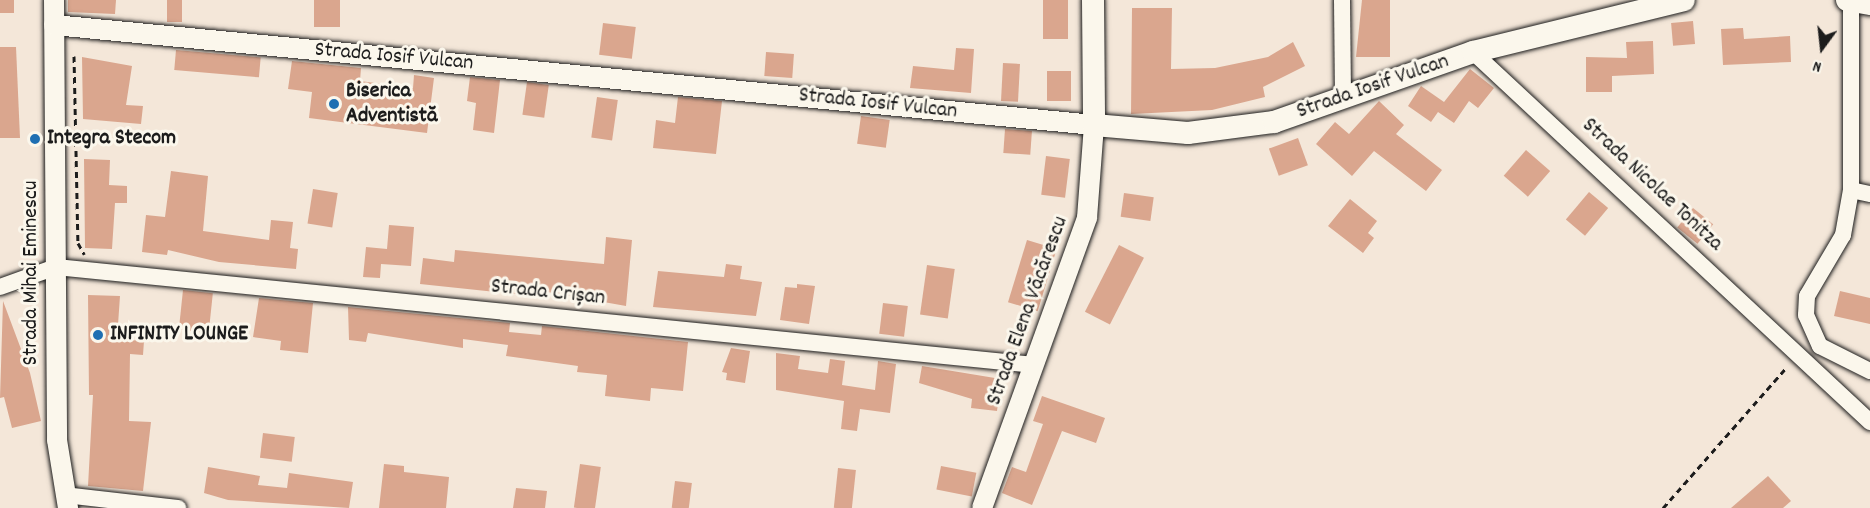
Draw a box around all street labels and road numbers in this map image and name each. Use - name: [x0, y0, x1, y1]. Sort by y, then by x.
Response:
- street label: Strada Iosif Vulcan: [314, 37, 474, 77]
- street label: Strada Iosif Vulcan: [1293, 49, 1453, 125]
- street label: Strada Iosif Vulcan: [797, 83, 959, 125]
- street label: Strada Nicolae Tonitza: [1576, 113, 1728, 257]
- street label: Strada Mihai Eminescu: [19, 181, 45, 365]
- street label: Strada Elena Văcărescu: [982, 213, 1074, 409]
- street label: Strada Crișan: [490, 274, 606, 312]

